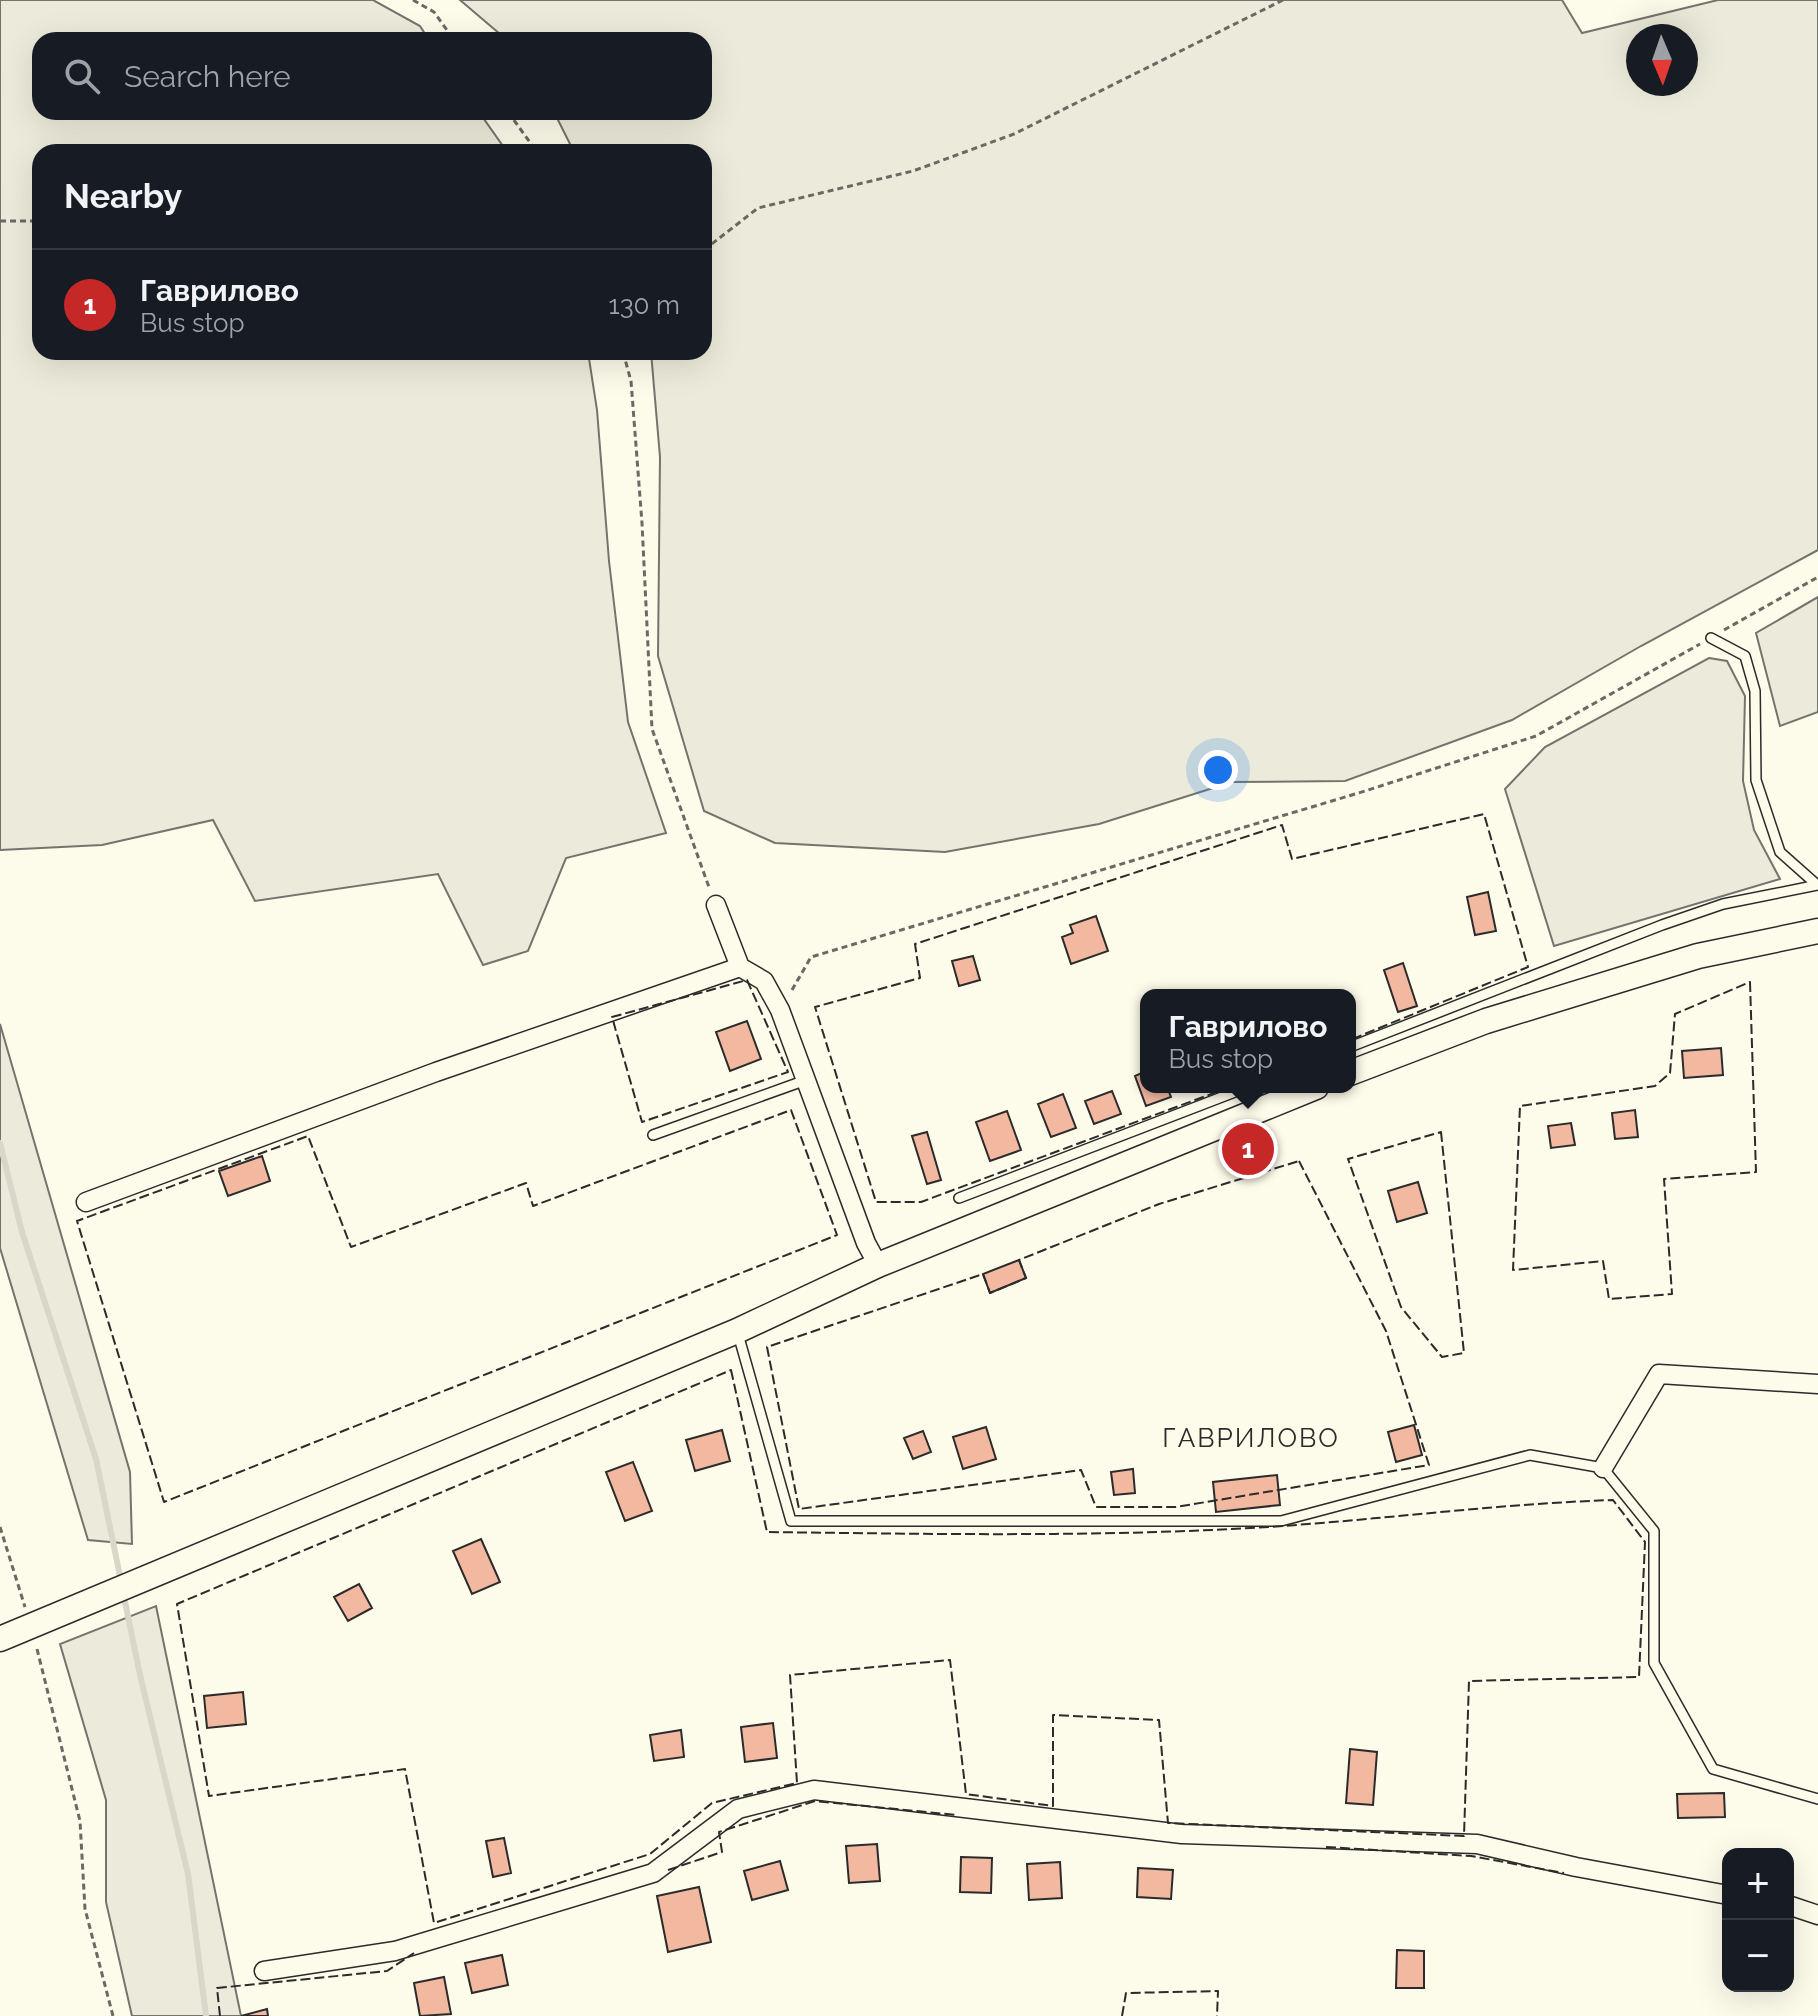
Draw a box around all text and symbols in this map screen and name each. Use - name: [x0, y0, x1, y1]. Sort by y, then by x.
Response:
- north arrow: [1626, 24, 1698, 96]
- search box: [32, 32, 712, 120]
- icon: search: [60, 54, 104, 98]
- text: Search here: [124, 59, 291, 94]
- text: Nearby: [64, 176, 182, 216]
- text: Гаврилово: [140, 273, 299, 308]
- text: 1: [84, 290, 96, 320]
- text: 130 m: [609, 290, 680, 320]
- text: Bus stop: [140, 308, 245, 338]
- your location: [1198, 750, 1238, 790]
- popup: [1140, 989, 1356, 1093]
- text: Гаврилово: [1169, 1009, 1327, 1044]
- text: Bus stop: [1169, 1044, 1273, 1074]
- pin: 1: [1222, 1119, 1274, 1179]
- district label: ГАВРИЛОВО: [1162, 1423, 1340, 1453]
- map controls: [1722, 1848, 1794, 1992]
- button: +: [1722, 1848, 1794, 1920]
- button: −: [1722, 1920, 1794, 1992]

